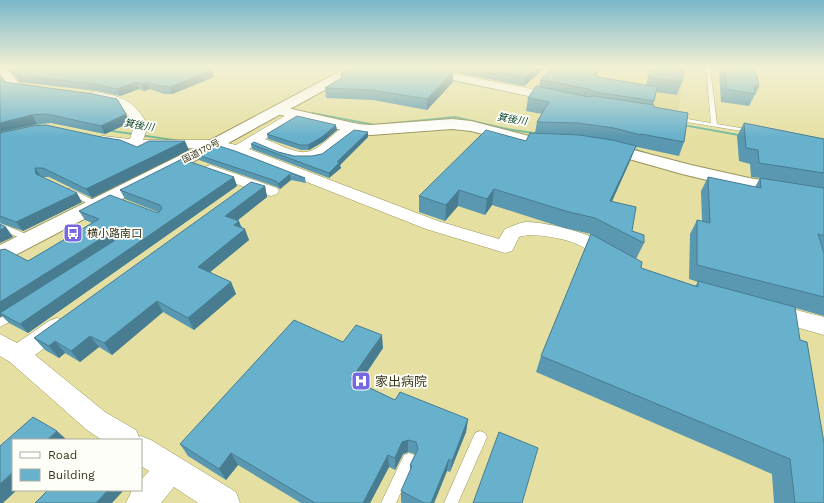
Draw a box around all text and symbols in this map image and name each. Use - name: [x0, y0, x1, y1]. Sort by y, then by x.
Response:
- water label: 箕後川: [496, 111, 529, 127]
- water label: 箕後川: [123, 117, 156, 133]
- street label: 国道170号: [180, 137, 222, 165]
- bus stop icon: 横小路南口: [62, 222, 84, 244]
- place label: 横小路南口: [87, 227, 142, 240]
- hospital icon: 家出病院: [350, 370, 372, 392]
- place label: 家出病院: [375, 374, 427, 389]
- legend: [12, 439, 142, 491]
- text: Road: [48, 448, 77, 462]
- text: Building: [48, 468, 95, 482]

